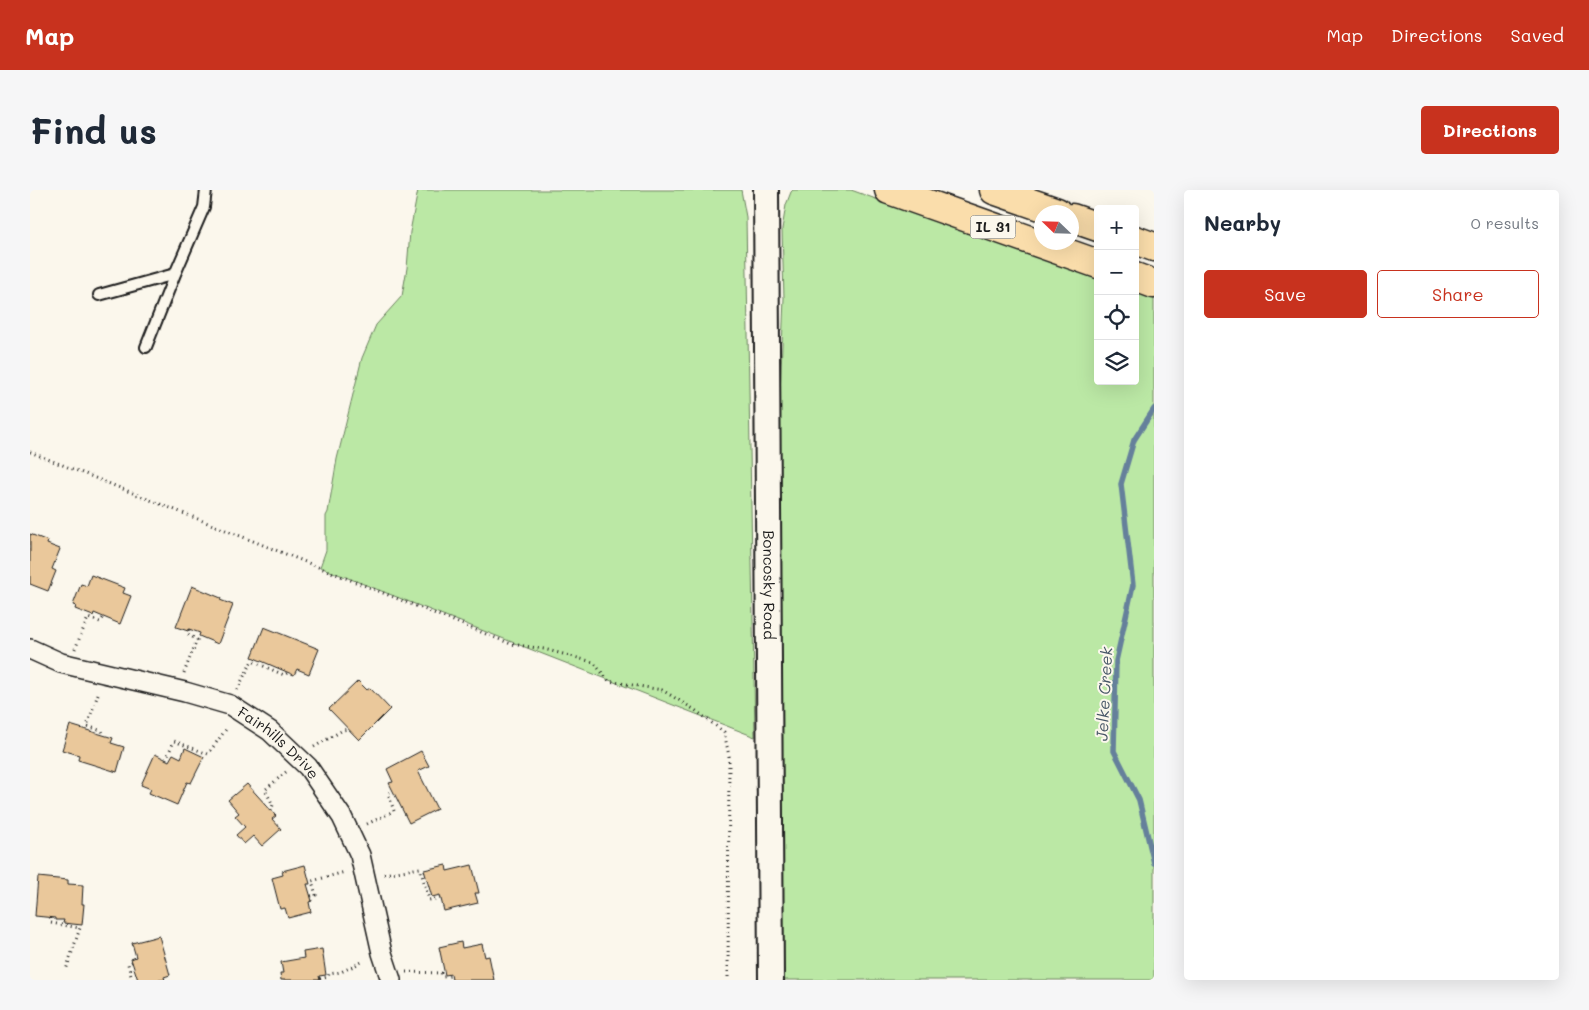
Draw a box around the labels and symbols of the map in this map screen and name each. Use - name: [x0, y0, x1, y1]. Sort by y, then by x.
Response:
- north arrow: [1034, 205, 1079, 250]
- road number: IL 31: [970, 216, 1016, 238]
- street label: Boncosky Road: [759, 530, 780, 640]
- water label: Jelke Creek: [1091, 646, 1116, 741]
- street label: Fairhills Drive: [234, 702, 324, 783]

